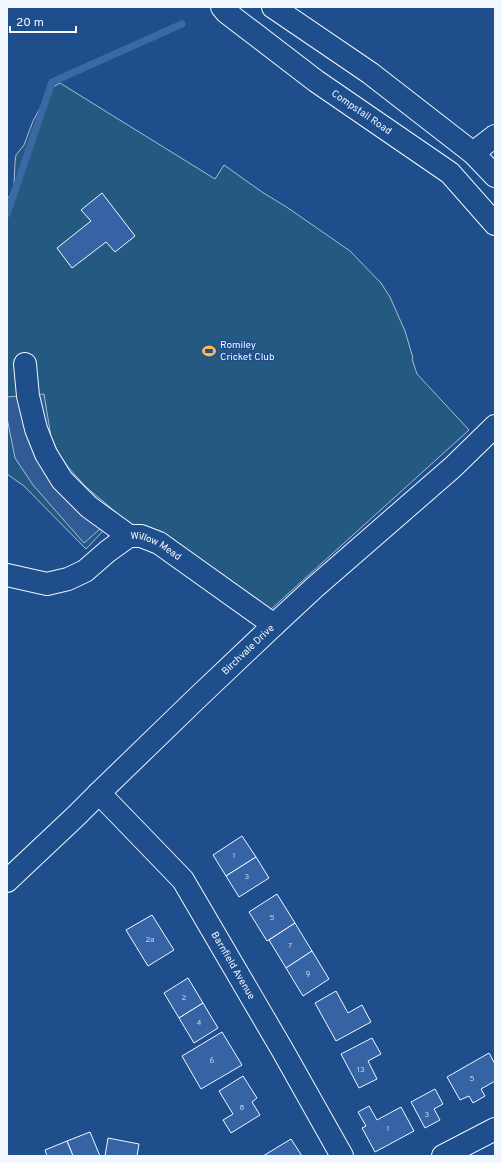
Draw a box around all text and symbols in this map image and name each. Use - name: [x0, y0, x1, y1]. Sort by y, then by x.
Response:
- scale bar: [10, 8, 76, 34]
- text: 20 m: [16, 15, 44, 31]
- street label: Compstall Road: [329, 87, 394, 138]
- place label: Romiley Cricket Club: [220, 339, 275, 364]
- sports icon: Romiley Cricket Club: [201, 343, 217, 359]
- street label: Willow Mead: [131, 530, 184, 563]
- street label: Birchvale Drive: [219, 622, 277, 678]
- house number: 1: [233, 851, 235, 861]
- house number: 3: [245, 872, 250, 882]
- house number: 5: [270, 913, 275, 923]
- street label: Barnfield Avenue: [208, 929, 258, 1002]
- house number: 2a: [145, 935, 155, 945]
- house number: 7: [288, 941, 292, 951]
- house number: 9: [306, 969, 311, 979]
- house number: 2: [182, 993, 187, 1003]
- house number: 4: [197, 1018, 202, 1028]
- house number: 6: [210, 1056, 215, 1066]
- house number: 13: [357, 1065, 365, 1075]
- house number: 5: [470, 1074, 475, 1084]
- house number: 8: [240, 1103, 245, 1113]
- house number: 3: [425, 1110, 430, 1120]
- house number: 1: [387, 1124, 389, 1134]

